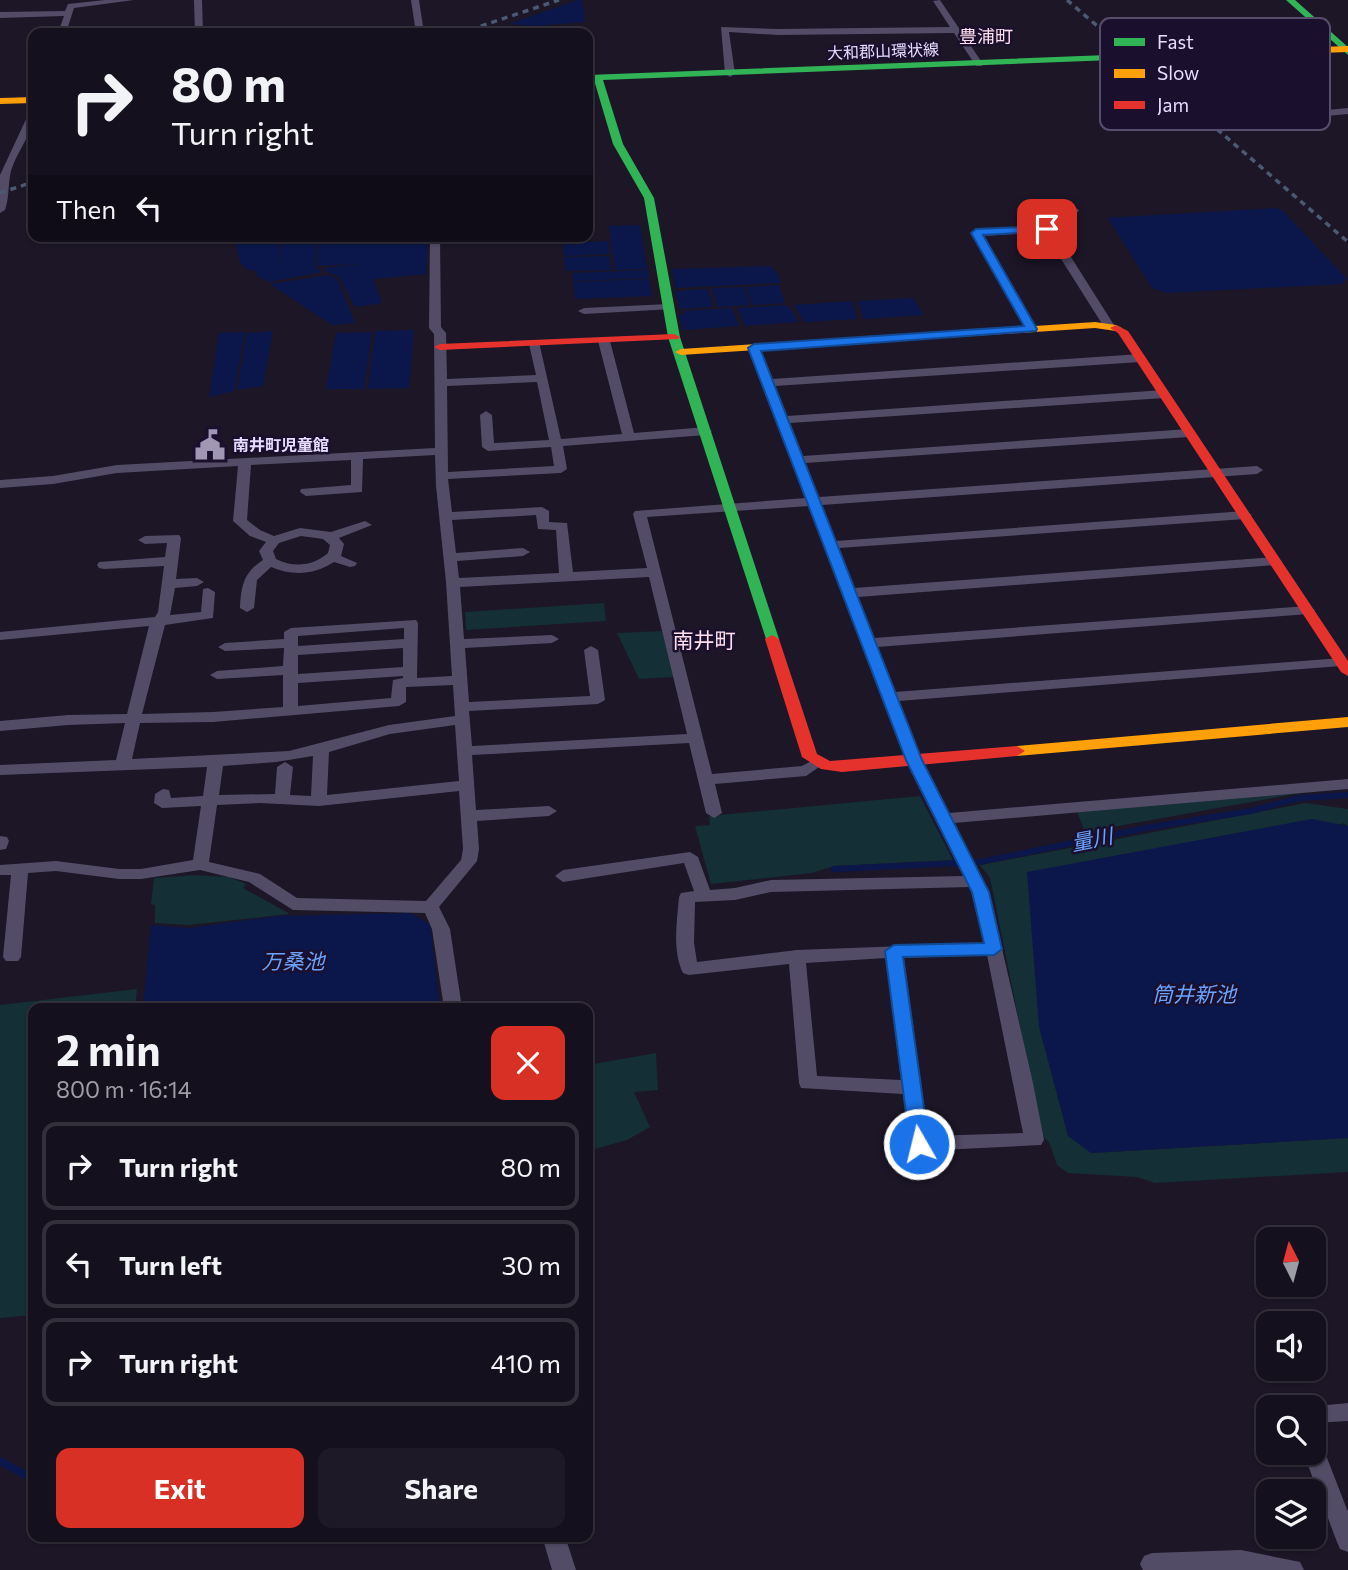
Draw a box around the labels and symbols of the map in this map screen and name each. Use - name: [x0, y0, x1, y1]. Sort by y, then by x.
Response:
- legend: [1100, 18, 1330, 130]
- district label: 豊浦町: [959, 25, 1013, 47]
- text: Fast: [1157, 30, 1194, 53]
- street label: 大和郡山環状線: [827, 39, 939, 62]
- text: Slow: [1157, 61, 1199, 84]
- text: Jam: [1157, 93, 1189, 116]
- pin: [1017, 199, 1077, 259]
- public building icon: 南井町児童館: [193, 428, 227, 462]
- place label: 南井町児童館: [233, 435, 329, 454]
- district label: 南井町: [673, 627, 736, 652]
- water label: 量川: [1069, 822, 1117, 855]
- water label: 万桑池: [262, 948, 326, 973]
- water label: 筒井新池: [1152, 981, 1238, 1006]
- position arrow: [882, 1107, 956, 1181]
- north arrow: [1256, 1227, 1326, 1297]

